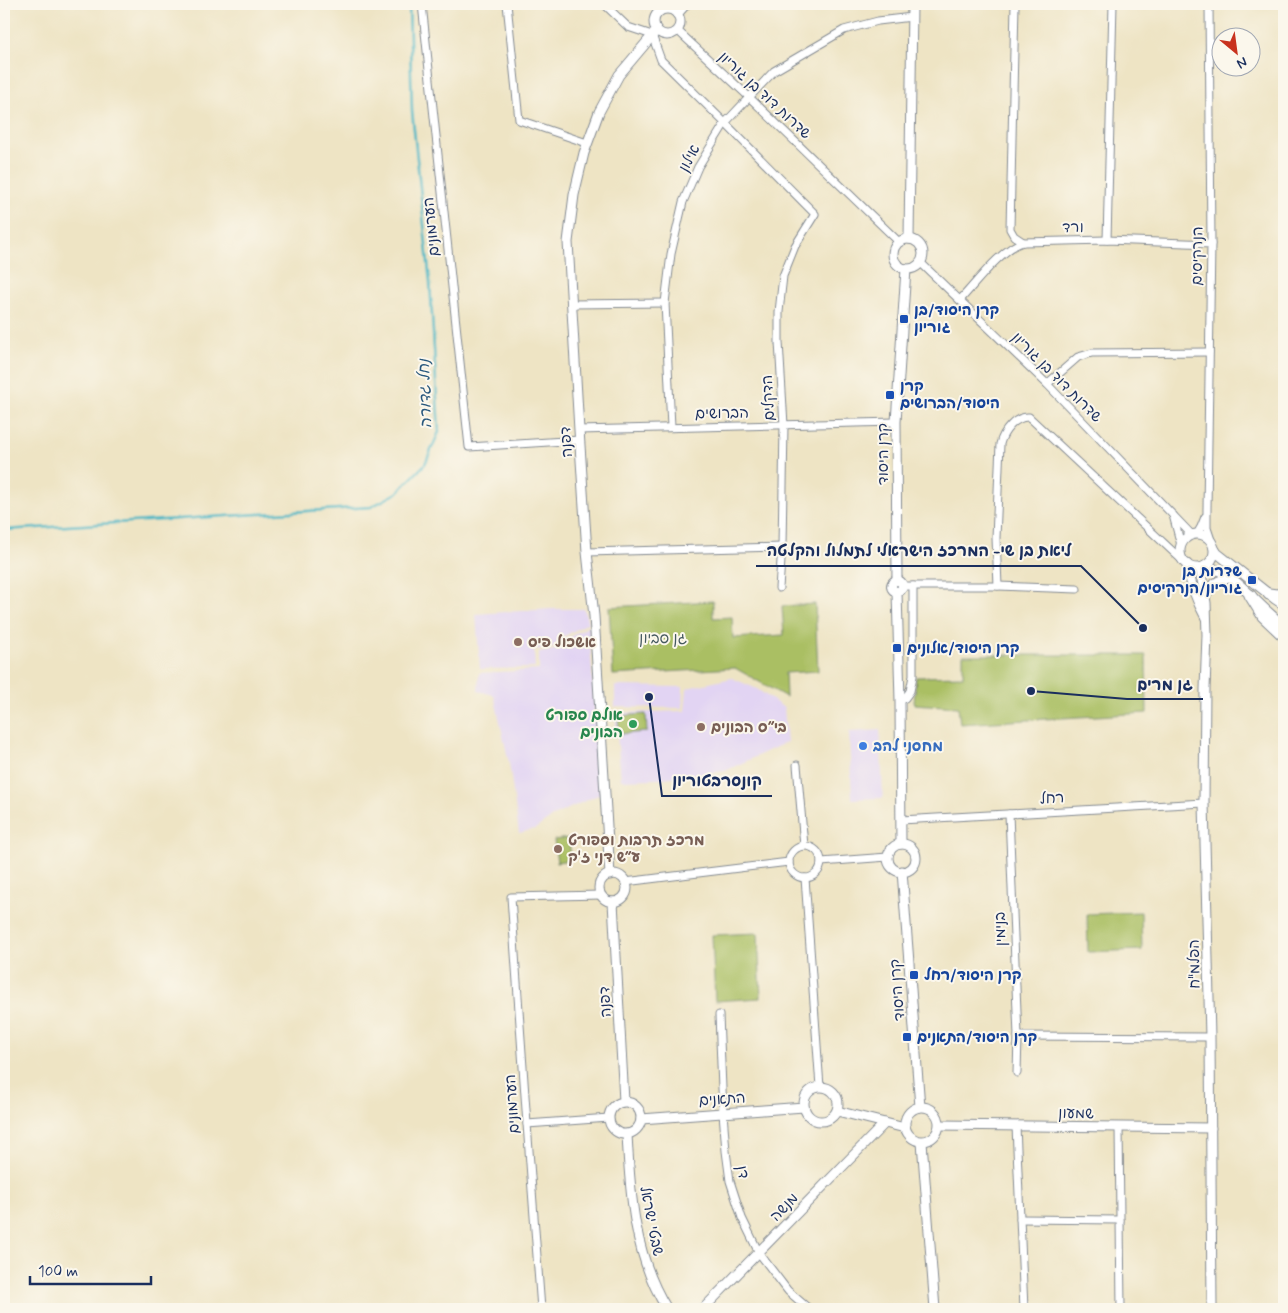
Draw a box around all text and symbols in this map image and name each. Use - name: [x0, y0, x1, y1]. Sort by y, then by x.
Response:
- north arrow: [1210, 28, 1260, 78]
- street label: שדרות דוד בן גוריון: [714, 47, 815, 144]
- text: N: [1233, 52, 1250, 73]
- street label: אילון: [674, 141, 706, 176]
- street label: הערמונים: [419, 196, 445, 258]
- street label: ורד: [1062, 218, 1084, 238]
- street label: הנרקיסים: [1187, 226, 1209, 286]
- place label: קרן היסוד/בן גוריון: [914, 301, 1000, 338]
- marker: קרן היסוד/בן גוריון: [898, 313, 910, 325]
- street label: שדרות דוד בן גוריון: [1007, 328, 1106, 427]
- water label: נחל גדורה: [414, 358, 437, 429]
- street label: הדקלים: [758, 374, 780, 422]
- place label: קרן היסוד/הברושים: [900, 377, 1000, 414]
- marker: קרן היסוד/הברושים: [884, 389, 896, 401]
- street label: הברושים: [695, 404, 749, 424]
- street label: קרן היסוד: [874, 423, 894, 485]
- street label: דפנה: [556, 426, 578, 458]
- callout: ליאת בן שי- המרכז הישראלי לתמלול והקלטה: [756, 535, 1081, 566]
- text: ליאת בן שי- המרכז הישראלי לתמלול והקלטה: [767, 541, 1072, 562]
- place label: שדרות בן גוריון/הנרקיסים: [1138, 562, 1242, 599]
- marker: שדרות בן גוריון/הנרקיסים: [1246, 574, 1258, 586]
- park label: גן סביון: [639, 629, 687, 649]
- place label: אשכול פיס: [528, 633, 596, 653]
- marker: אשכול פיס: [512, 636, 524, 648]
- place label: קרן היסוד/אלונים: [907, 639, 1020, 659]
- marker: קרן היסוד/אלונים: [891, 642, 903, 654]
- callout: גן מרים: [1127, 668, 1203, 699]
- text: גן מרים: [1137, 675, 1193, 696]
- place label: אולם ספורט הבונים: [545, 706, 623, 743]
- marker: אולם ספורט הבונים: [627, 718, 639, 730]
- place label: בי״ס הבונים: [711, 718, 787, 738]
- marker: בי״ס הבונים: [695, 721, 707, 733]
- place label: מחסני להב: [872, 737, 943, 757]
- marker: מחסני להב: [857, 740, 869, 752]
- callout: קונסרבטוריון: [662, 765, 772, 796]
- text: קונסרבטוריון: [672, 771, 762, 792]
- street label: רחל: [1039, 788, 1065, 810]
- place label: מרכז תרבות וספורט ע״ש דני ז'ק: [568, 831, 705, 868]
- marker: מרכז תרבות וספורט ע״ש דני ז'ק: [552, 843, 564, 855]
- street label: בנימין: [990, 911, 1012, 947]
- street label: הפלמ"ח: [1185, 939, 1205, 989]
- street label: קרן היסוד: [886, 958, 910, 1022]
- place label: קרן היסוד/רחל: [924, 966, 1022, 986]
- marker: קרן היסוד/רחל: [908, 969, 920, 981]
- street label: דפנה: [595, 986, 617, 1018]
- place label: קרן היסוד/התאנים: [917, 1028, 1038, 1048]
- marker: קרן היסוד/התאנים: [901, 1031, 913, 1043]
- street label: הערמונים: [501, 1074, 525, 1134]
- street label: התאנים: [698, 1088, 746, 1112]
- street label: שמעון: [1058, 1104, 1094, 1124]
- street label: דן: [731, 1164, 753, 1180]
- street label: שבטי ישראל: [634, 1185, 668, 1258]
- street label: מנשה: [766, 1189, 803, 1227]
- scale bar: [30, 1253, 151, 1285]
- text: 100 m: [38, 1262, 78, 1282]

